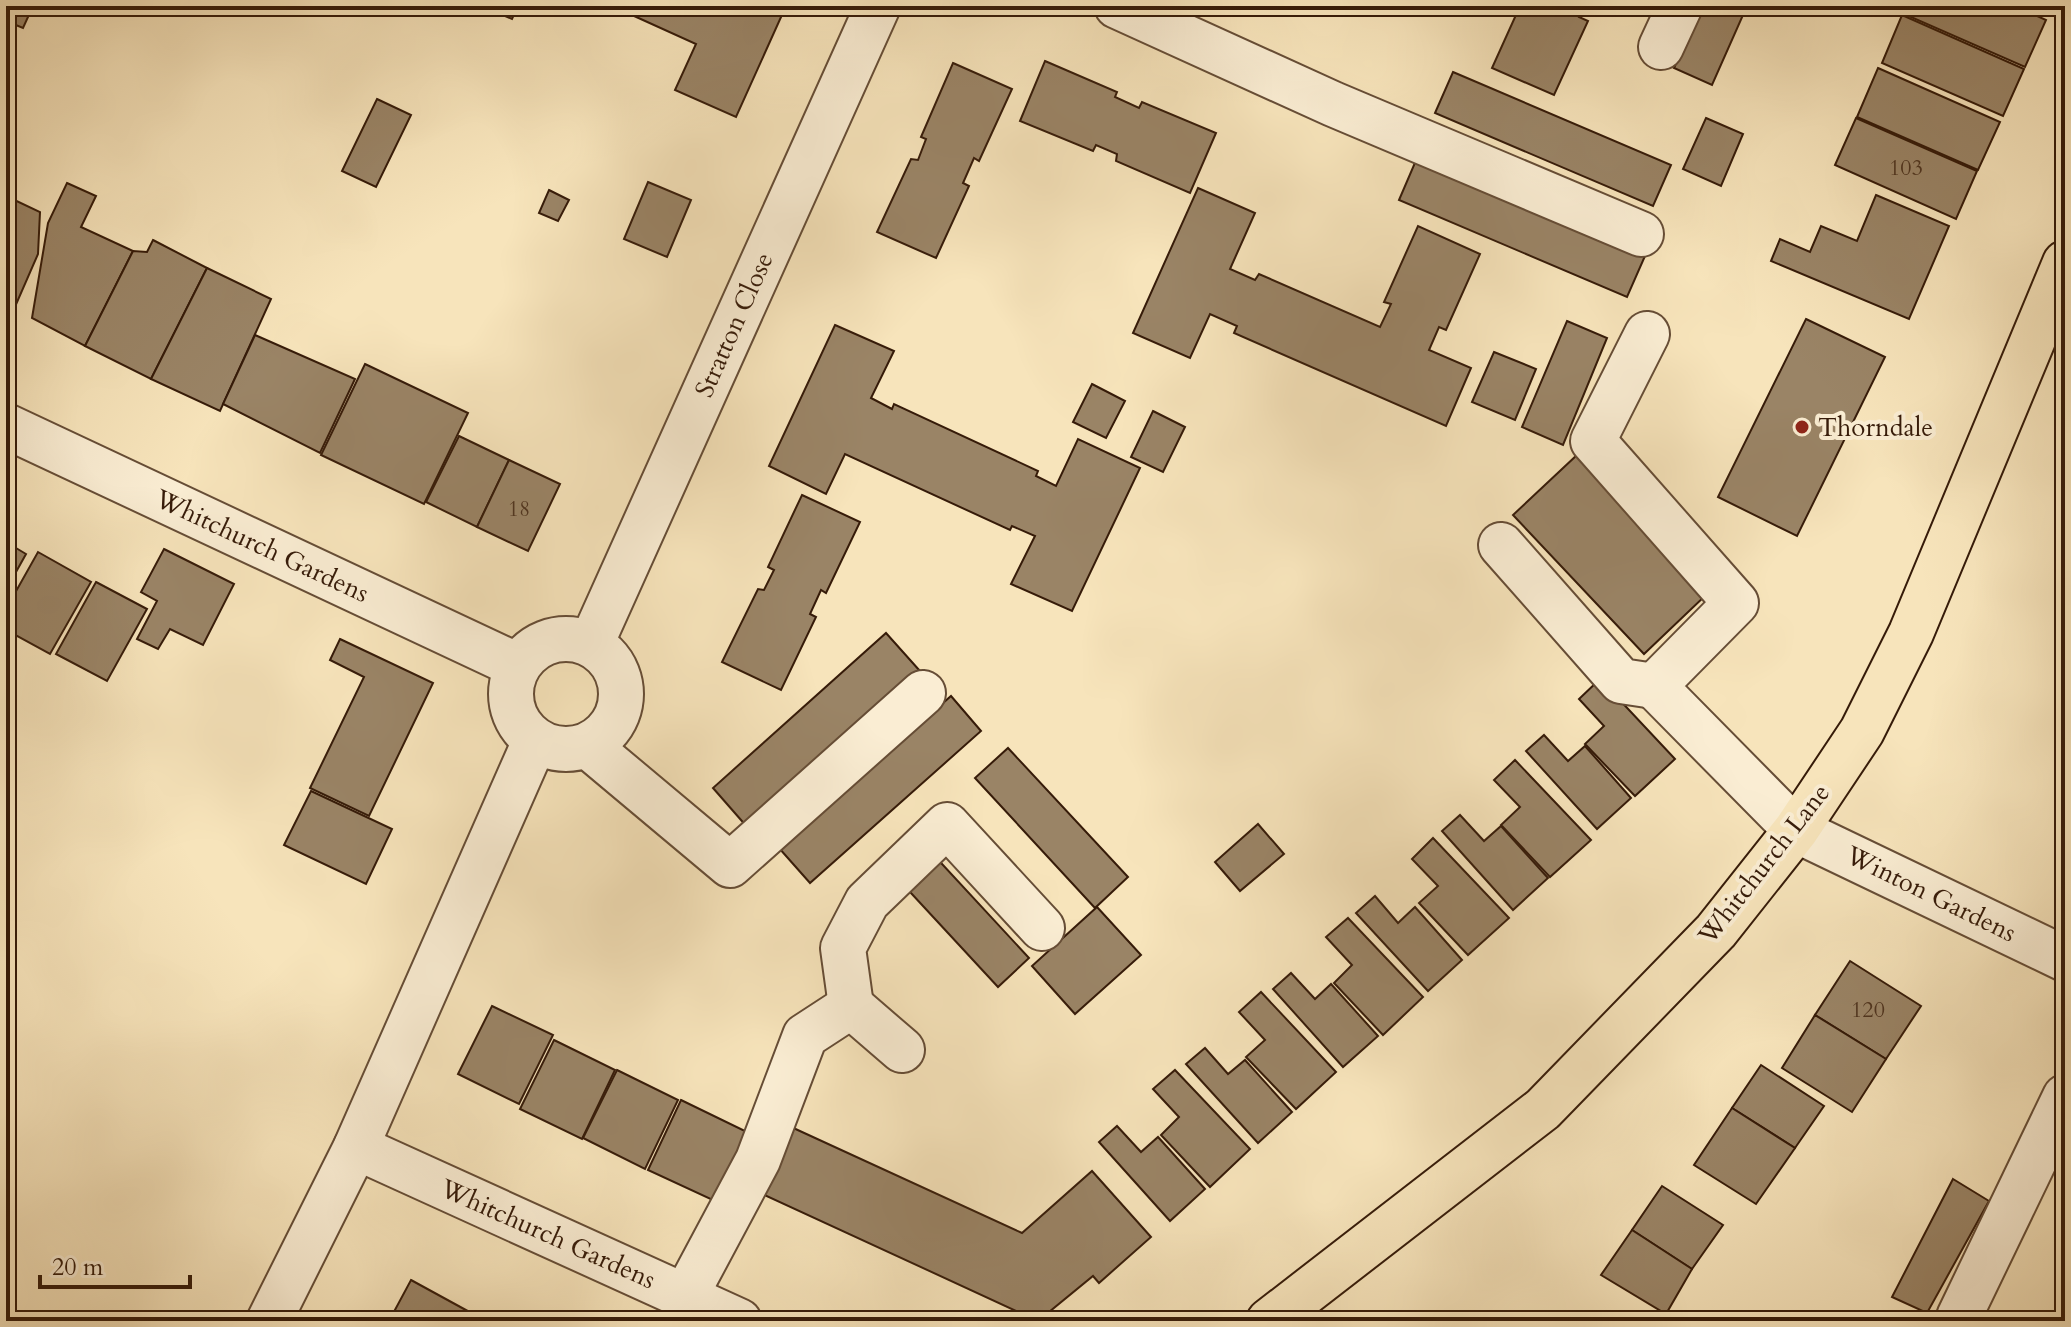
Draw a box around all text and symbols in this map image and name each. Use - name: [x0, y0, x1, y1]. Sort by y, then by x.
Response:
- house number: 103: [1889, 153, 1923, 183]
- street label: Stratton Close: [686, 247, 782, 403]
- place label: Thorndale: [1818, 410, 1933, 445]
- marker: Thorndale: [1793, 418, 1811, 436]
- street label: Whitchurch Gardens: [149, 481, 374, 611]
- house number: 18: [508, 494, 530, 524]
- street label: Whitchurch Lane: [1690, 776, 1838, 952]
- street label: Winton Gardens: [1839, 837, 2022, 950]
- house number: 120: [1851, 995, 1885, 1025]
- street label: Whitchurch Gardens: [434, 1170, 661, 1297]
- scale bar: [40, 1239, 190, 1289]
- text: 20 m: [52, 1251, 104, 1284]

